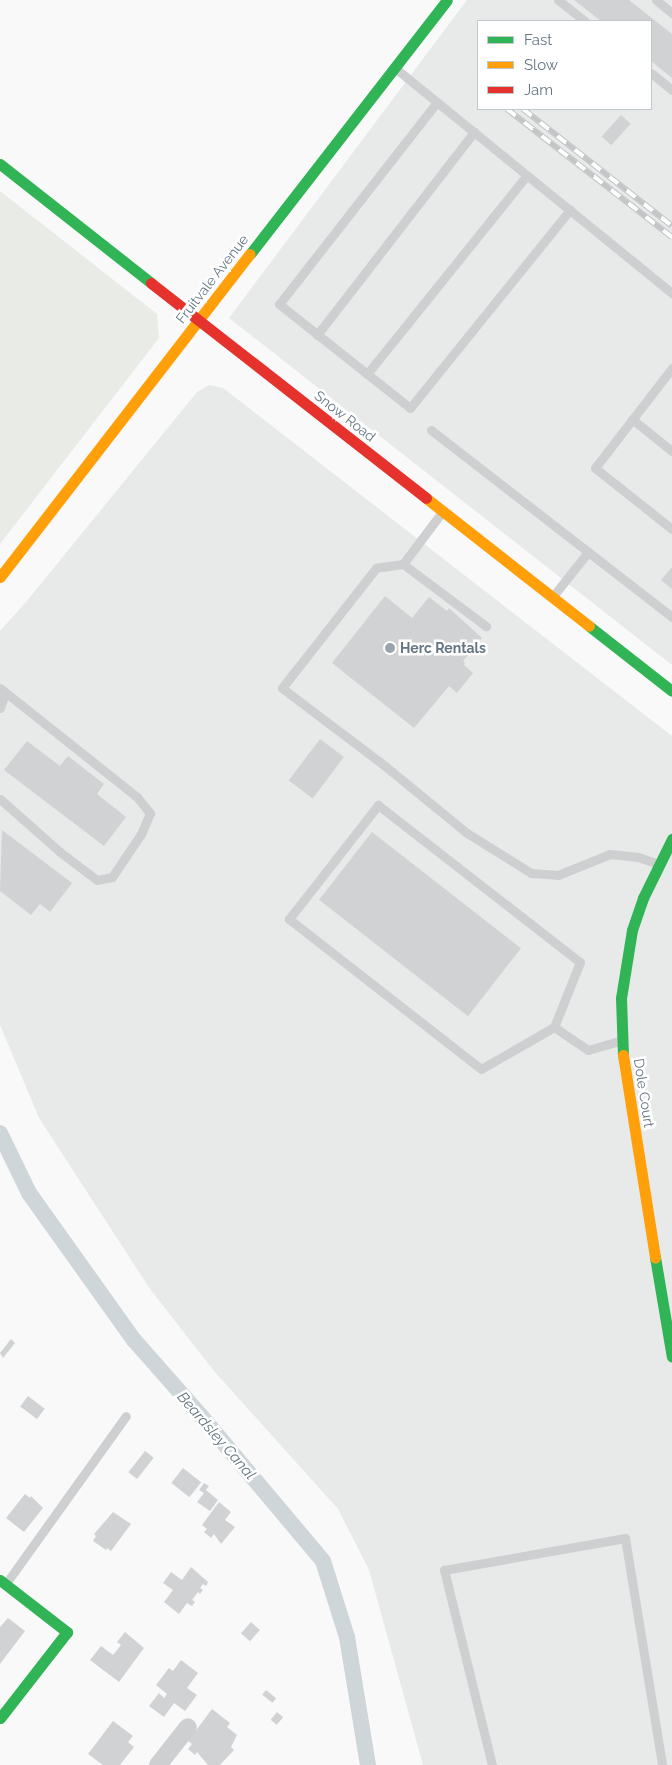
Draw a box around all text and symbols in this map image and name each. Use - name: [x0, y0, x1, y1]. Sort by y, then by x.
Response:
- legend: [477, 20, 652, 110]
- text: Fast: [524, 31, 552, 49]
- text: Slow: [524, 56, 558, 74]
- text: Jam: [524, 81, 553, 99]
- street label: Fruitvale Avenue: [172, 231, 252, 327]
- street label: Snow Road: [311, 387, 379, 445]
- place label: Herc Rentals: [400, 640, 486, 656]
- marker: Herc Rentals: [384, 642, 396, 654]
- street label: Dole Court: [630, 1057, 658, 1129]
- water label: Beardsley Canal: [173, 1388, 259, 1484]

